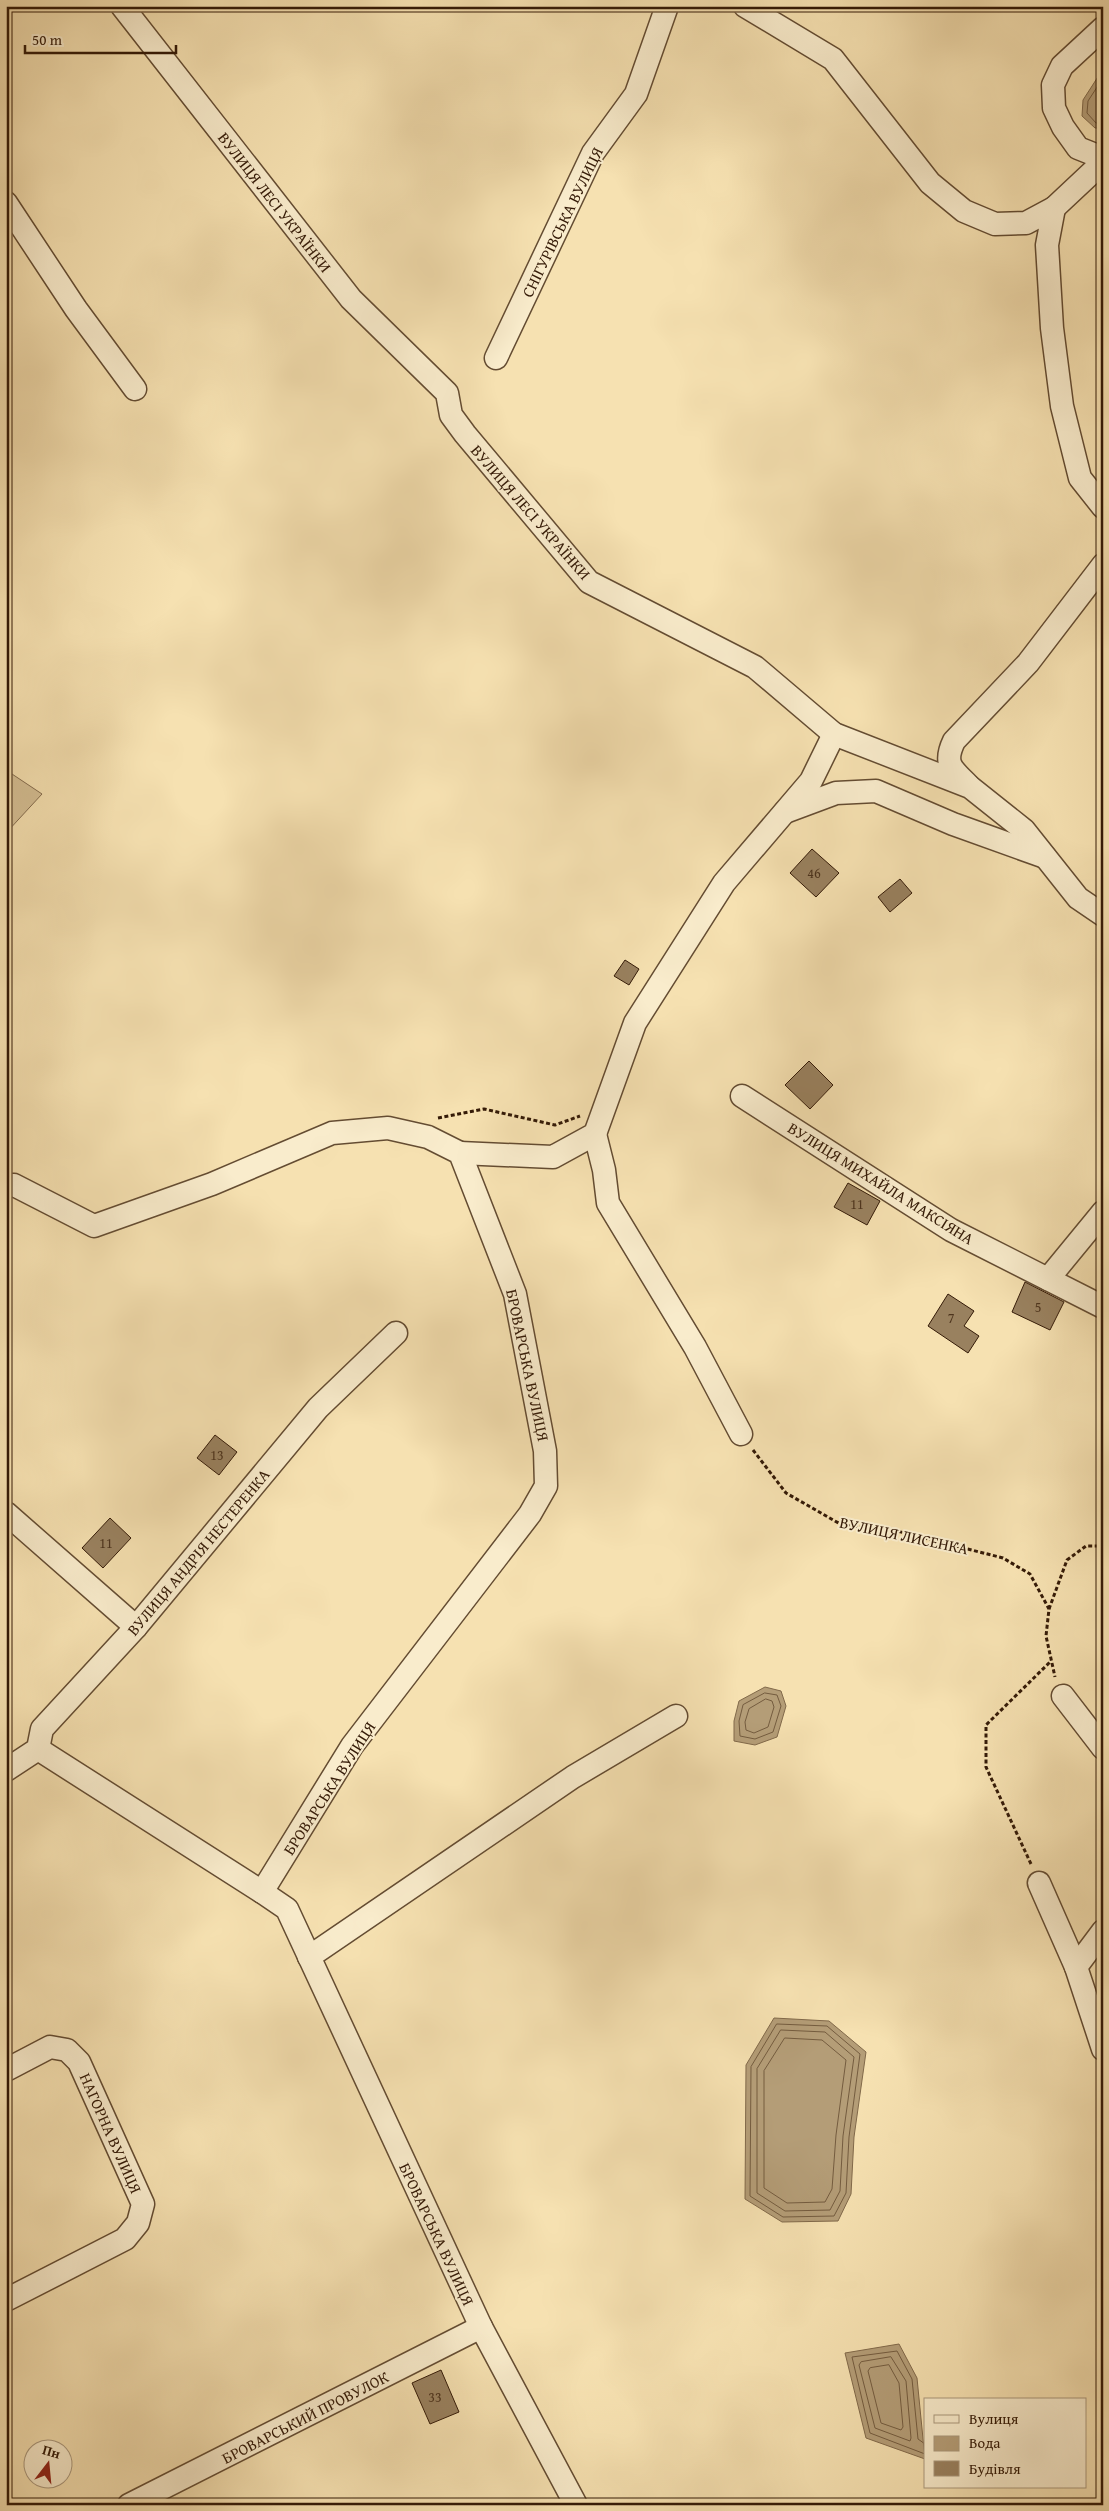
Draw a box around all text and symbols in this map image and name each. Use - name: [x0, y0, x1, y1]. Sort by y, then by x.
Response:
- scale bar: [25, 22, 176, 54]
- text: 50 m: [32, 29, 63, 50]
- street label: ВУЛИЦЯ ЛЕСІ УКРАЇНКИ: [212, 127, 338, 277]
- street label: СНІГУРІВСЬКА ВУЛИЦЯ: [515, 142, 609, 301]
- street label: ВУЛИЦЯ ЛЕСІ УКРАЇНКИ: [465, 439, 597, 585]
- house number: 46: [807, 863, 821, 883]
- street label: ВУЛИЦЯ МИХАЙЛА МАКСІЯНА: [783, 1116, 979, 1250]
- house number: 11: [850, 1194, 864, 1214]
- street label: БРОВАРСЬКА ВУЛИЦЯ: [500, 1287, 556, 1444]
- house number: 5: [1035, 1297, 1041, 1317]
- house number: 7: [948, 1308, 955, 1328]
- house number: 13: [210, 1445, 224, 1465]
- street label: ВУЛИЦЯ АНДРІЯ НЕСТЕРЕНКА: [121, 1463, 275, 1641]
- street label: ВУЛИЦЯ ЛИСЕНКА: [837, 1510, 971, 1560]
- house number: 11: [99, 1533, 113, 1553]
- street label: БРОВАРСЬКА ВУЛИЦЯ: [277, 1716, 382, 1859]
- street label: НАГОРНА ВУЛИЦЯ: [74, 2069, 149, 2198]
- street label: БРОВАРСЬКА ВУЛИЦЯ: [393, 2159, 481, 2310]
- street label: БРОВАРСЬКИЙ ПРОВУЛОК: [217, 2364, 393, 2470]
- house number: 33: [428, 2387, 442, 2407]
- legend: [924, 2398, 1086, 2488]
- text: Вулиця: [969, 2408, 1019, 2429]
- text: Вода: [969, 2432, 1001, 2453]
- north arrow: [22, 2438, 72, 2488]
- text: Пн: [40, 2439, 63, 2464]
- text: Будівля: [969, 2458, 1021, 2479]

